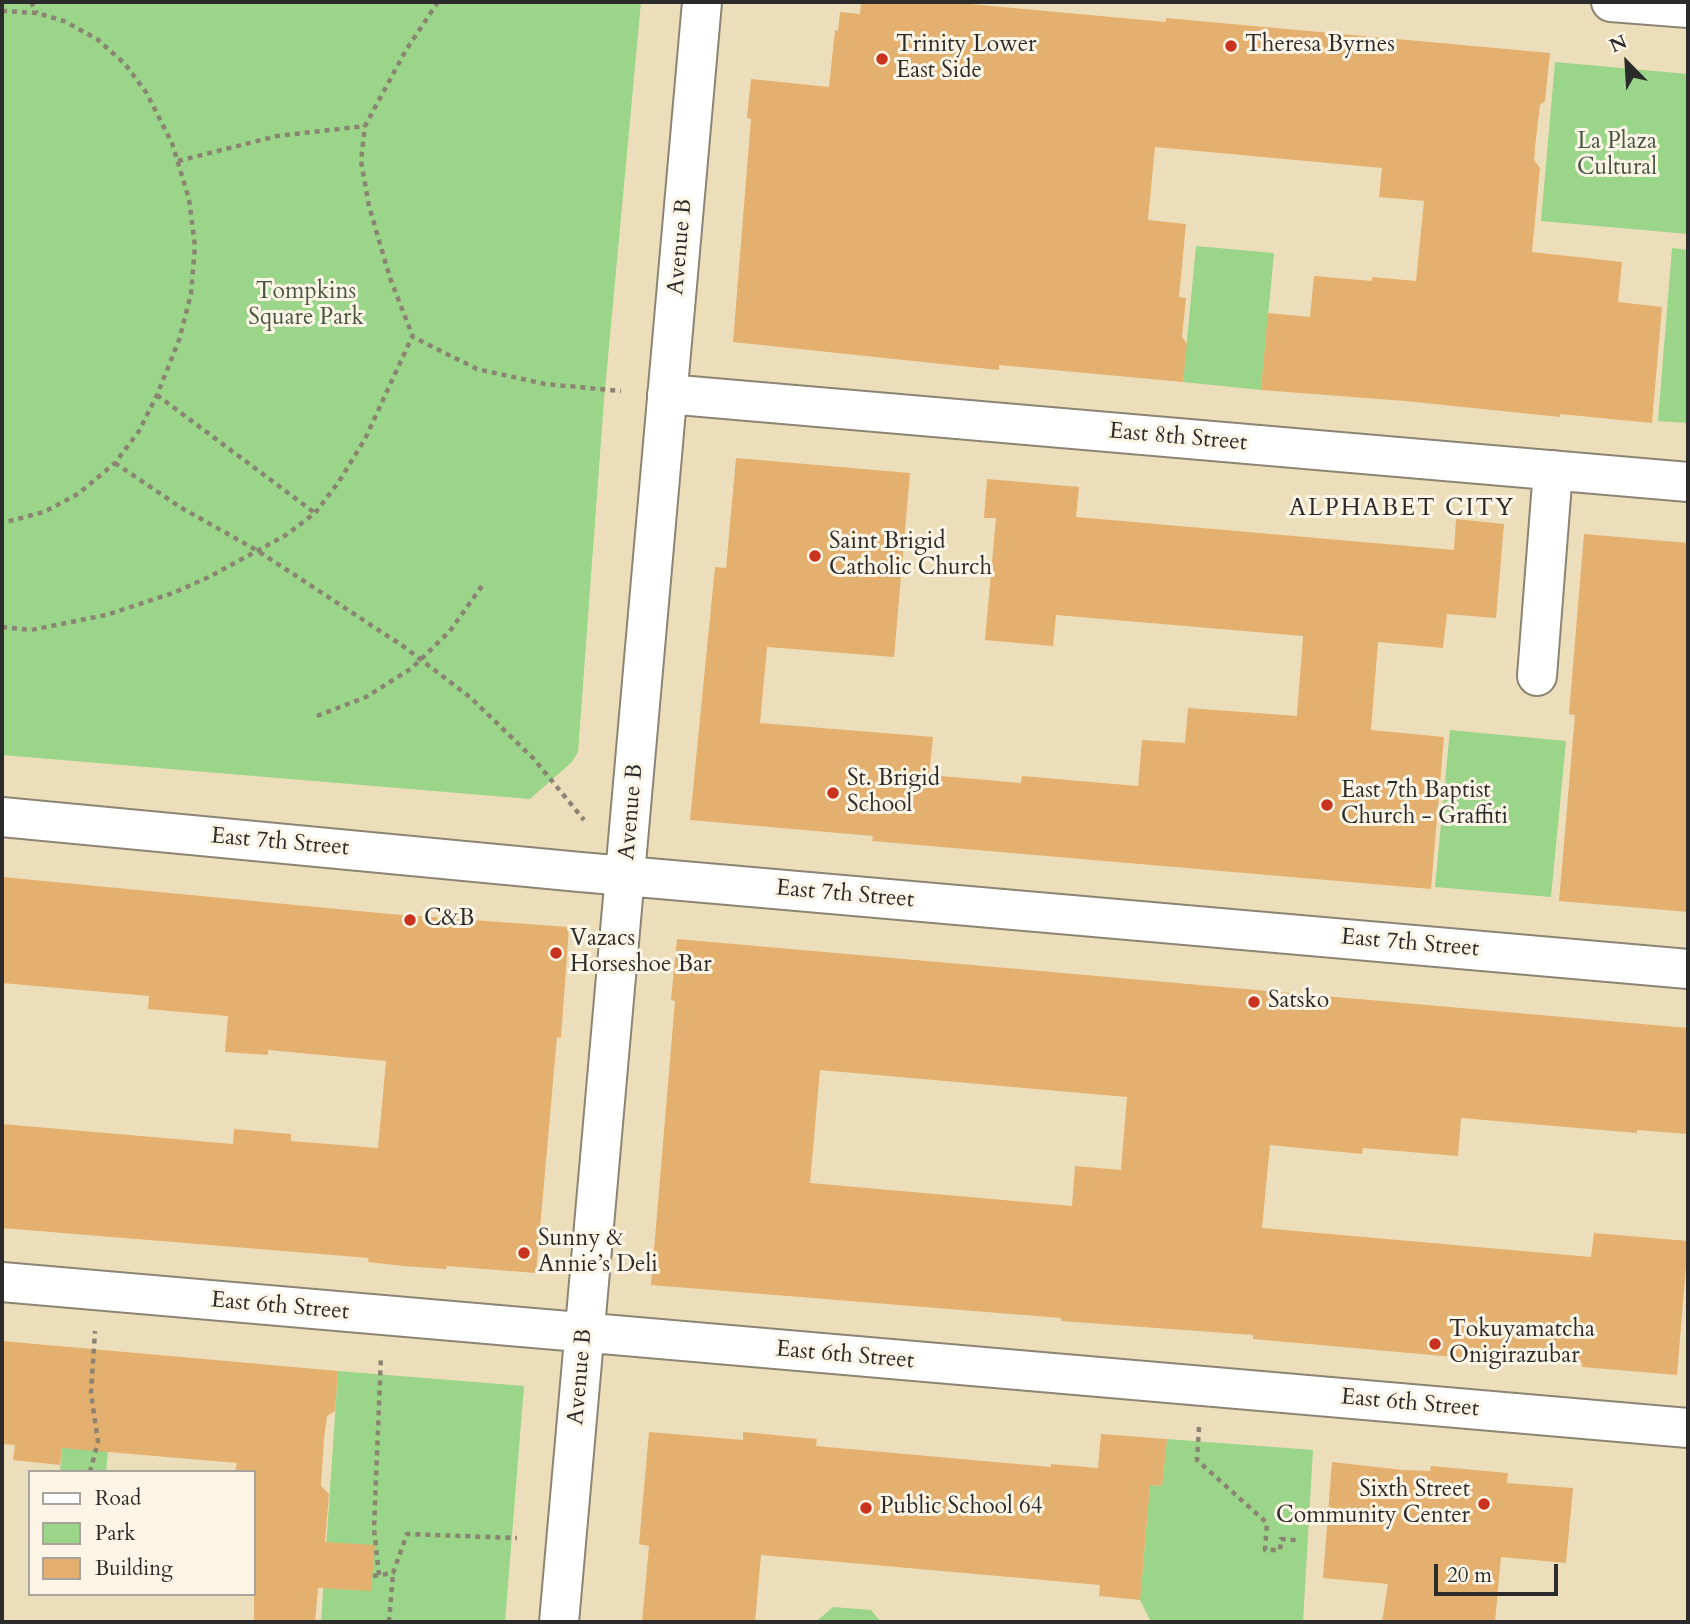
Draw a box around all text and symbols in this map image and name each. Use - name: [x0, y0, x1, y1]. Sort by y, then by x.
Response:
- north arrow: [1592, 28, 1662, 98]
- text: N: [1606, 29, 1631, 59]
- place label: Trinity Lower East Side: [896, 32, 1036, 86]
- place label: Theresa Byrnes: [1245, 32, 1395, 60]
- marker: Theresa Byrnes: [1223, 38, 1239, 54]
- marker: Trinity Lower East Side: [874, 51, 890, 67]
- park label: La Plaza Cultural: [1577, 129, 1657, 183]
- street label: Avenue B: [663, 198, 699, 296]
- park label: Tompkins Square Park: [248, 279, 364, 333]
- street label: East 8th Street: [1108, 418, 1248, 458]
- district label: ALPHABET CITY: [1291, 495, 1513, 523]
- place label: Saint Brigid Catholic Church: [829, 529, 992, 583]
- marker: Saint Brigid Catholic Church: [807, 548, 823, 564]
- street label: Avenue B: [614, 763, 650, 861]
- place label: St. Brigid School: [847, 766, 940, 820]
- place label: East 7th Baptist Church - Graffiti: [1341, 778, 1508, 832]
- marker: St. Brigid School: [825, 785, 841, 801]
- marker: East 7th Baptist Church - Graffiti: [1319, 797, 1335, 813]
- street label: East 7th Street: [210, 823, 350, 863]
- street label: East 7th Street: [775, 875, 915, 915]
- place label: C&B: [424, 906, 474, 934]
- marker: C&B: [402, 912, 418, 928]
- street label: East 7th Street: [1340, 924, 1480, 964]
- place label: Vazacs Horseshoe Bar: [570, 926, 712, 980]
- marker: Vazacs Horseshoe Bar: [548, 945, 564, 961]
- place label: Satsko: [1268, 988, 1329, 1016]
- marker: Satsko: [1246, 994, 1262, 1010]
- place label: Sunny & Annie’s Deli: [538, 1226, 658, 1280]
- marker: Sunny & Annie’s Deli: [516, 1245, 532, 1261]
- street label: East 6th Street: [210, 1287, 350, 1327]
- place label: Tokuyamatcha Onigirazubar: [1449, 1317, 1595, 1371]
- street label: Avenue B: [563, 1328, 599, 1426]
- street label: East 6th Street: [775, 1336, 915, 1376]
- marker: Tokuyamatcha Onigirazubar: [1427, 1336, 1443, 1352]
- street label: East 6th Street: [1340, 1384, 1480, 1424]
- legend: [28, 1470, 256, 1596]
- place label: Sixth Street Community Center: [1276, 1477, 1470, 1531]
- text: Road: [95, 1484, 141, 1513]
- place label: Public School 64: [880, 1494, 1043, 1522]
- marker: Sixth Street Community Center: [1476, 1496, 1492, 1512]
- marker: Public School 64: [858, 1500, 874, 1516]
- text: Park: [95, 1519, 135, 1548]
- scale bar: [1438, 1550, 1562, 1594]
- text: Building: [95, 1554, 173, 1583]
- text: 20 m: [1447, 1561, 1492, 1590]

